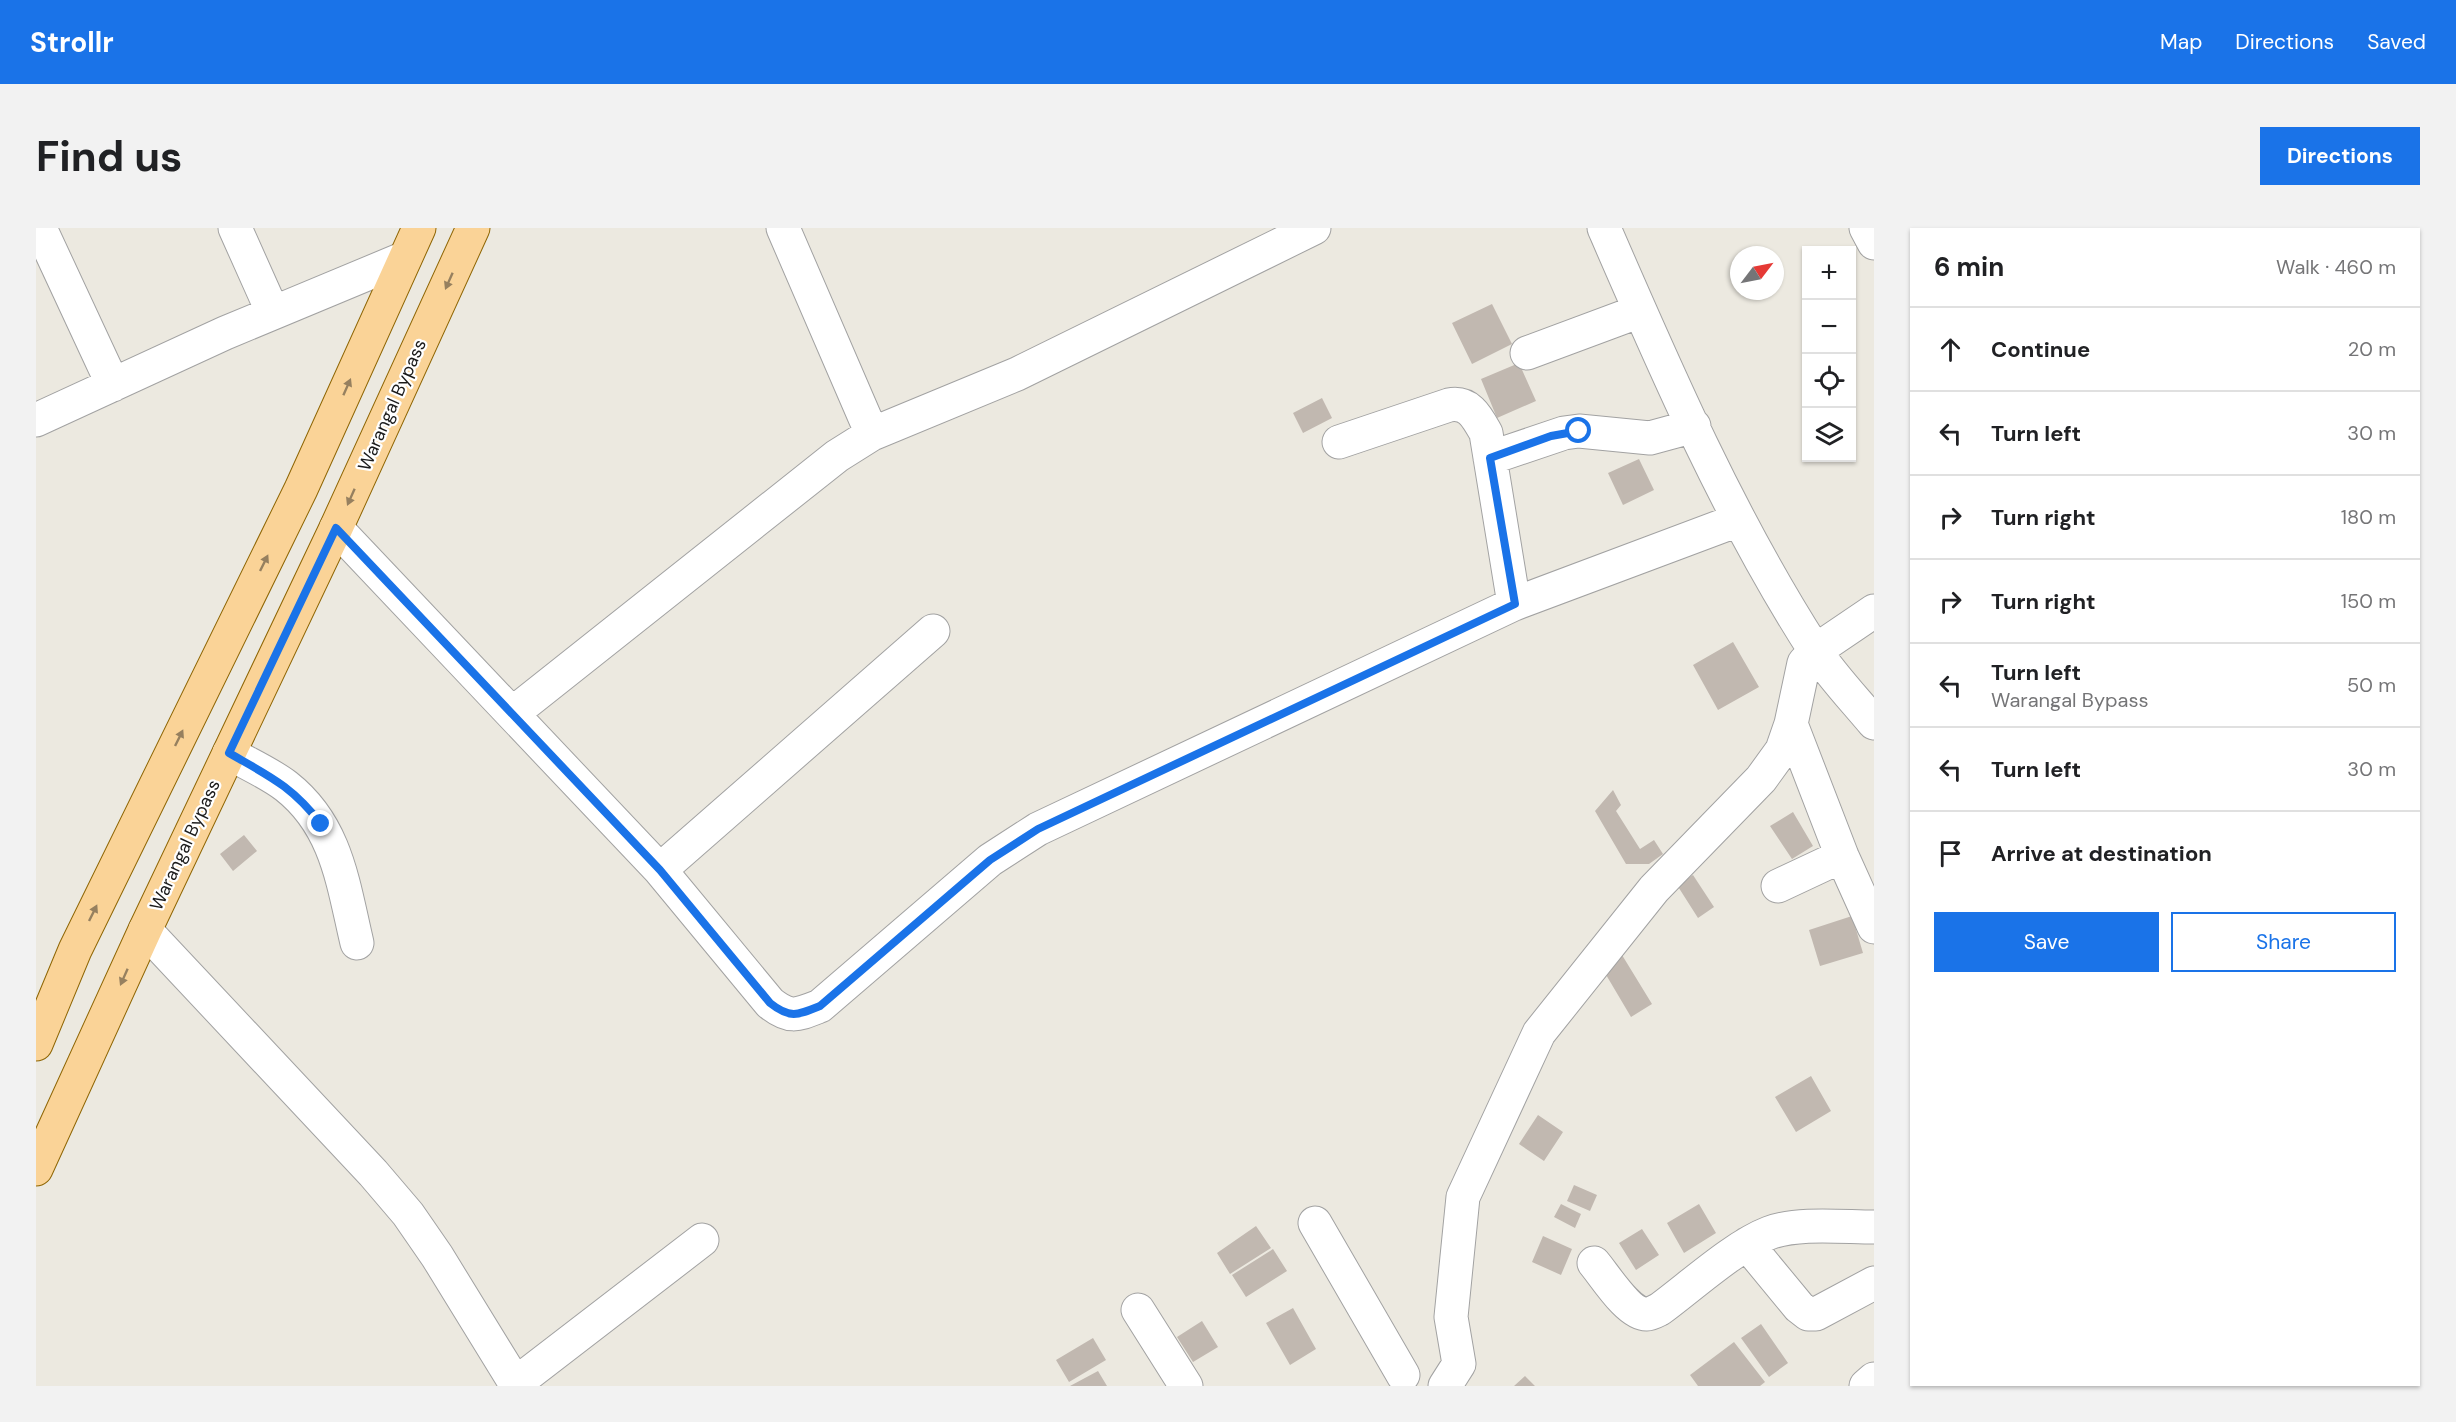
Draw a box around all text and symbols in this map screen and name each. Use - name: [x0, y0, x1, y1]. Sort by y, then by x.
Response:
- text: Strollr: [30, 24, 114, 61]
- text: Map: [2160, 28, 2202, 56]
- text: Directions: [2235, 28, 2334, 56]
- text: Saved: [2367, 28, 2426, 56]
- button: Directions: [2260, 127, 2420, 185]
- text: Find us: [36, 129, 182, 184]
- north arrow: [1730, 246, 1784, 300]
- map controls: [1802, 246, 1856, 462]
- button: +: [1802, 246, 1856, 300]
- text: 6 min: [1934, 250, 2004, 284]
- text: Walk · 460 m: [2276, 254, 2396, 280]
- one-way arrow: [444, 273, 453, 290]
- button: −: [1802, 300, 1856, 354]
- icon: ahead: [1934, 333, 1967, 366]
- street label: Warangal Bypass: [352, 335, 432, 475]
- text: Continue: [1991, 335, 2090, 364]
- text: 20 m: [2348, 336, 2396, 362]
- button: locate: [1802, 354, 1856, 408]
- one-way arrow: [342, 377, 352, 395]
- button: layers: [1802, 408, 1856, 462]
- route start: [1565, 417, 1591, 443]
- icon: left: [1934, 417, 1967, 450]
- text: Turn left: [1991, 419, 2081, 448]
- text: 30 m: [2347, 420, 2396, 446]
- one-way arrow: [345, 488, 355, 506]
- icon: right: [1934, 501, 1967, 534]
- text: Turn right: [1991, 503, 2096, 532]
- text: 180 m: [2341, 504, 2396, 530]
- one-way arrow: [260, 555, 269, 572]
- icon: right: [1934, 585, 1967, 618]
- text: Turn right: [1991, 587, 2096, 616]
- text: 150 m: [2341, 588, 2396, 614]
- text: Turn left: [1991, 658, 2081, 687]
- icon: left: [1934, 669, 1967, 702]
- text: 50 m: [2347, 672, 2396, 698]
- text: Warangal Bypass: [1991, 687, 2149, 713]
- one-way arrow: [174, 730, 183, 747]
- icon: left: [1934, 753, 1967, 786]
- text: Turn left: [1991, 755, 2081, 784]
- text: 30 m: [2347, 756, 2396, 782]
- street label: Warangal Bypass: [144, 776, 226, 914]
- route end: [307, 810, 333, 836]
- icon: arrive: [1934, 837, 1967, 870]
- text: Arrive at destination: [1991, 839, 2212, 868]
- one-way arrow: [88, 905, 97, 922]
- button: Save: [1934, 912, 2159, 972]
- button: Share: [2171, 912, 2396, 972]
- one-way arrow: [118, 968, 128, 986]

